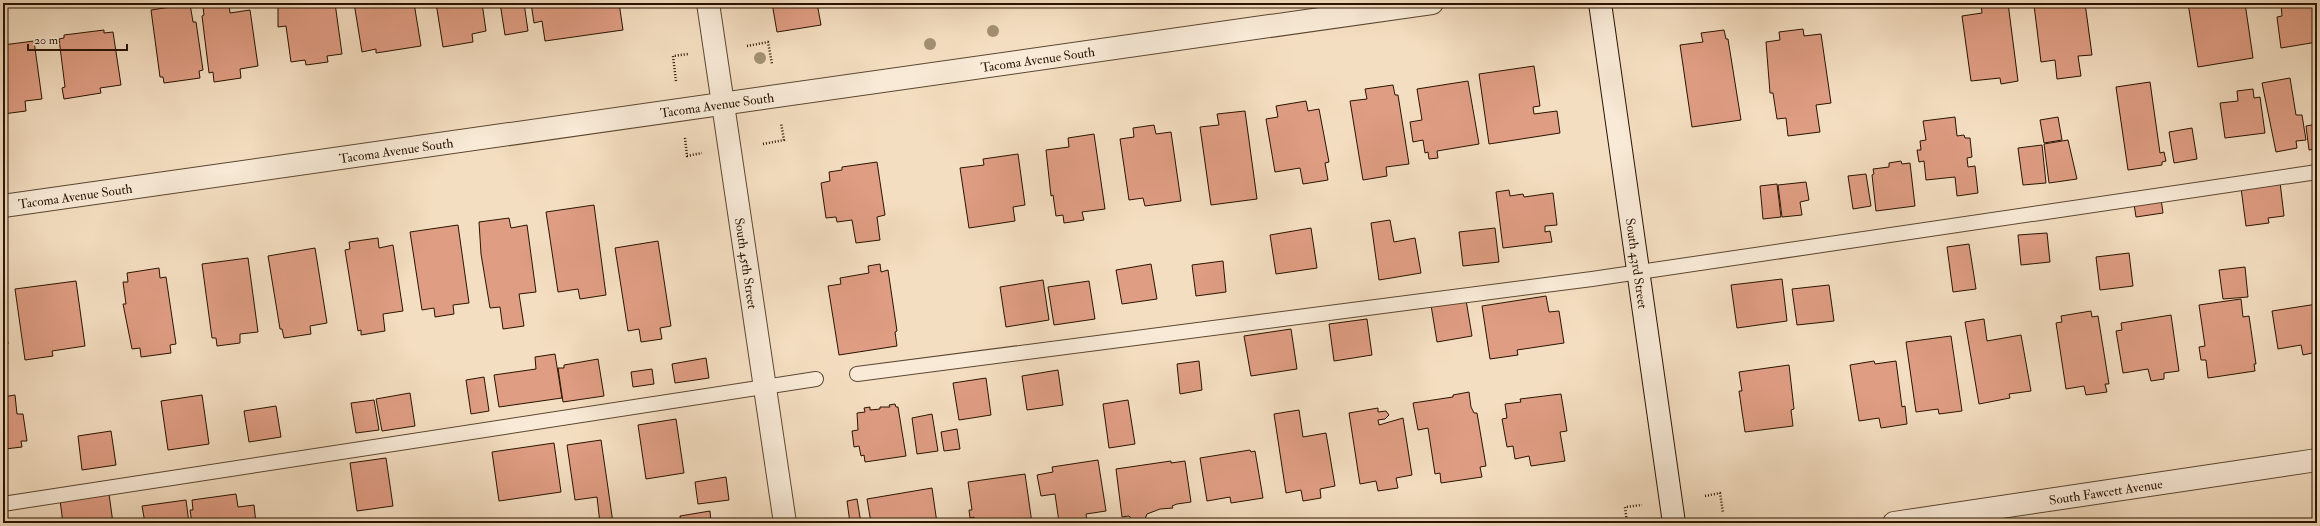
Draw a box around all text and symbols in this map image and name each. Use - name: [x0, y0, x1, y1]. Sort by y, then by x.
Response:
- scale bar: [28, 26, 127, 52]
- text: 20 m: [34, 33, 59, 48]
- street label: Tacoma Avenue South: [980, 44, 1096, 76]
- street label: Tacoma Avenue South: [659, 90, 775, 122]
- street label: Tacoma Avenue South: [338, 135, 454, 167]
- street label: Tacoma Avenue South: [17, 181, 134, 213]
- street label: South 45th Street: [731, 217, 760, 310]
- street label: South 43rd Street: [1622, 217, 1650, 310]
- street label: South Fawcett Avenue: [2048, 476, 2164, 509]

